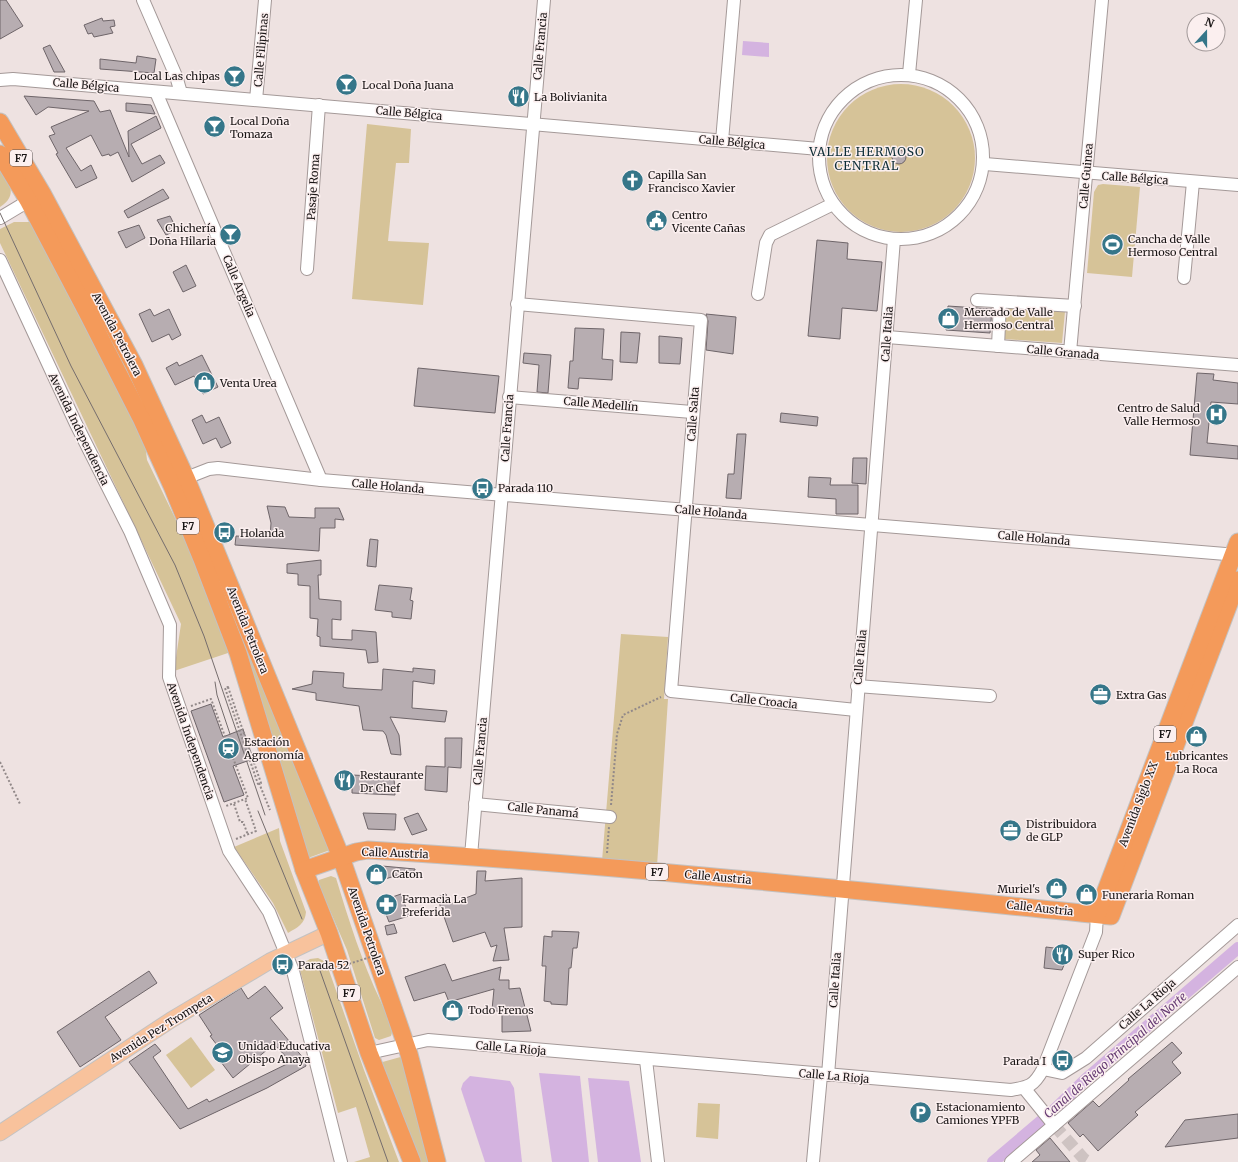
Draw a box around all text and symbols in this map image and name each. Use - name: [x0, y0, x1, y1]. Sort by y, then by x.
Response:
- street label: Calle Filipinas: [251, 12, 271, 88]
- street label: Calle Francia: [530, 12, 550, 80]
- north arrow: [1186, 12, 1226, 52]
- text: N: [1203, 15, 1216, 31]
- bar icon: Local Las chipas: [222, 63, 248, 89]
- place label: Local Las chipas: [133, 69, 220, 83]
- bar icon: Local Doña Juana: [333, 72, 359, 98]
- street label: Calle Bélgica: [52, 75, 120, 95]
- place label: Local Doña Juana: [362, 78, 454, 92]
- restaurant icon: La Bolivianita: [505, 84, 531, 110]
- place label: La Bolivianita: [534, 90, 607, 104]
- street label: Calle Bélgica: [375, 103, 443, 123]
- bar icon: Local Doña Tomaza: [201, 114, 227, 140]
- place label: Local Doña Tomaza: [230, 114, 289, 141]
- street label: Calle Bélgica: [698, 132, 766, 152]
- street label: Calle Guinea: [1076, 143, 1096, 209]
- district label: VALLE HERMOSO CENTRAL: [808, 144, 925, 173]
- road number: F7: [10, 150, 32, 166]
- street label: Pasaje Roma: [304, 153, 322, 221]
- church icon: Capilla San Francisco Xavier: [619, 168, 645, 194]
- place label: Capilla San Francisco Xavier: [648, 168, 736, 195]
- street label: Calle Bélgica: [1101, 169, 1169, 187]
- public building icon: Centro Vicente Cañas: [644, 208, 670, 234]
- place label: Centro Vicente Cañas: [671, 208, 745, 235]
- place label: Chichería Doña Hilaria: [149, 221, 216, 248]
- bar icon: Chichería Doña Hilaria: [218, 221, 244, 247]
- sports icon: Cancha de Valle Hermoso Central: [1100, 232, 1126, 258]
- place label: Cancha de Valle Hermoso Central: [1128, 232, 1218, 259]
- street label: Calle Argelia: [220, 253, 258, 319]
- street label: Avenida Petrolera: [89, 289, 145, 378]
- shop icon: Mercado de Valle Hermoso Central: [935, 305, 961, 331]
- place label: Mercado de Valle Hermoso Central: [964, 305, 1054, 332]
- street label: Calle Italia: [878, 306, 896, 362]
- street label: Calle Granada: [1026, 342, 1100, 362]
- street label: Avenida Independencia: [45, 370, 112, 488]
- shop icon: Venta Urea: [192, 370, 218, 396]
- place label: Venta Urea: [219, 376, 277, 390]
- street label: Calle Salta: [684, 386, 702, 442]
- street label: Calle Francia: [498, 394, 516, 462]
- street label: Calle Medellín: [563, 394, 640, 414]
- place label: Centro de Salud Valle Hermoso: [1118, 401, 1201, 428]
- hospital icon: Centro de Salud Valle Hermoso: [1203, 401, 1229, 427]
- bus stop icon: Parada 110: [469, 475, 495, 501]
- street label: Calle Holanda: [351, 476, 425, 496]
- place label: Parada 110: [498, 481, 553, 495]
- street label: Calle Holanda: [674, 502, 748, 522]
- road number: F7: [177, 518, 199, 534]
- bus stop icon: Holanda: [212, 520, 238, 546]
- place label: Holanda: [240, 526, 284, 540]
- street label: Calle Holanda: [997, 528, 1071, 548]
- street label: Avenida Petrolera: [224, 583, 272, 676]
- street label: Calle Italia: [851, 629, 869, 685]
- street label: Avenida Independencia: [164, 679, 218, 802]
- office icon: Extra Gas: [1088, 682, 1114, 708]
- place label: Extra Gas: [1116, 688, 1167, 702]
- street label: Calle Croacia: [730, 691, 798, 712]
- street label: Calle Francia: [470, 717, 490, 785]
- shop icon: Lubricantes La Roca: [1184, 723, 1210, 749]
- road number: F7: [1154, 726, 1176, 742]
- station icon: Estación Agronomía: [215, 735, 241, 761]
- place label: Estación Agronomía: [243, 735, 304, 762]
- place label: Lubricantes La Roca: [1166, 749, 1228, 776]
- street label: Avenida Siglo XX: [1115, 759, 1161, 849]
- restaurant icon: Restaurante Dr Chef: [332, 768, 358, 794]
- place label: Restaurante Dr Chef: [360, 768, 424, 795]
- street label: Calle Panamá: [507, 799, 579, 821]
- office icon: Distribuidora de GLP: [997, 817, 1023, 843]
- place label: Distribuidora de GLP: [1026, 817, 1097, 844]
- street label: Calle Austria: [361, 845, 429, 861]
- shop icon: Caton: [363, 861, 389, 887]
- road number: F7: [646, 864, 668, 880]
- place label: Caton: [392, 867, 424, 881]
- street label: Calle Austria: [684, 867, 752, 887]
- shop icon: Muriel's: [1043, 876, 1069, 902]
- place label: Muriel's: [997, 882, 1040, 896]
- shop icon: Funeraria Roman: [1073, 882, 1099, 908]
- street label: Avenida Petrolera: [345, 884, 389, 977]
- place label: Funeraria Roman: [1102, 888, 1195, 902]
- pharmacy icon: Farmacia La Preferida: [374, 892, 400, 918]
- place label: Farmacia La Preferida: [402, 892, 467, 919]
- street label: Calle Austria: [1006, 898, 1074, 918]
- restaurant icon: Super Rico: [1049, 941, 1075, 967]
- place label: Super Rico: [1078, 947, 1135, 961]
- bus stop icon: Parada 52: [270, 952, 296, 978]
- street label: Calle Italia: [826, 952, 844, 1008]
- place label: Parada 52: [298, 958, 349, 972]
- street label: Calle La Rioja: [1116, 975, 1178, 1033]
- road number: F7: [338, 985, 360, 1001]
- water label: Canal de Riego Principal del Norte: [1040, 989, 1190, 1121]
- street label: Avenida Pez Trompeta: [106, 991, 215, 1066]
- shop icon: Todo Frenos: [439, 997, 465, 1023]
- place label: Todo Frenos: [468, 1003, 534, 1017]
- street label: Calle La Rioja: [475, 1038, 547, 1058]
- school or university icon: Unidad Educativa Obispo Anaya: [210, 1039, 236, 1065]
- place label: Unidad Educativa Obispo Anaya: [238, 1039, 330, 1066]
- bus stop icon: Parada I: [1049, 1048, 1075, 1074]
- place label: Parada I: [1003, 1054, 1046, 1068]
- street label: Calle La Rioja: [798, 1066, 870, 1086]
- parking icon: Estacionamiento Camiones YPFB: [908, 1100, 934, 1126]
- place label: Estacionamiento Camiones YPFB: [936, 1100, 1026, 1127]

